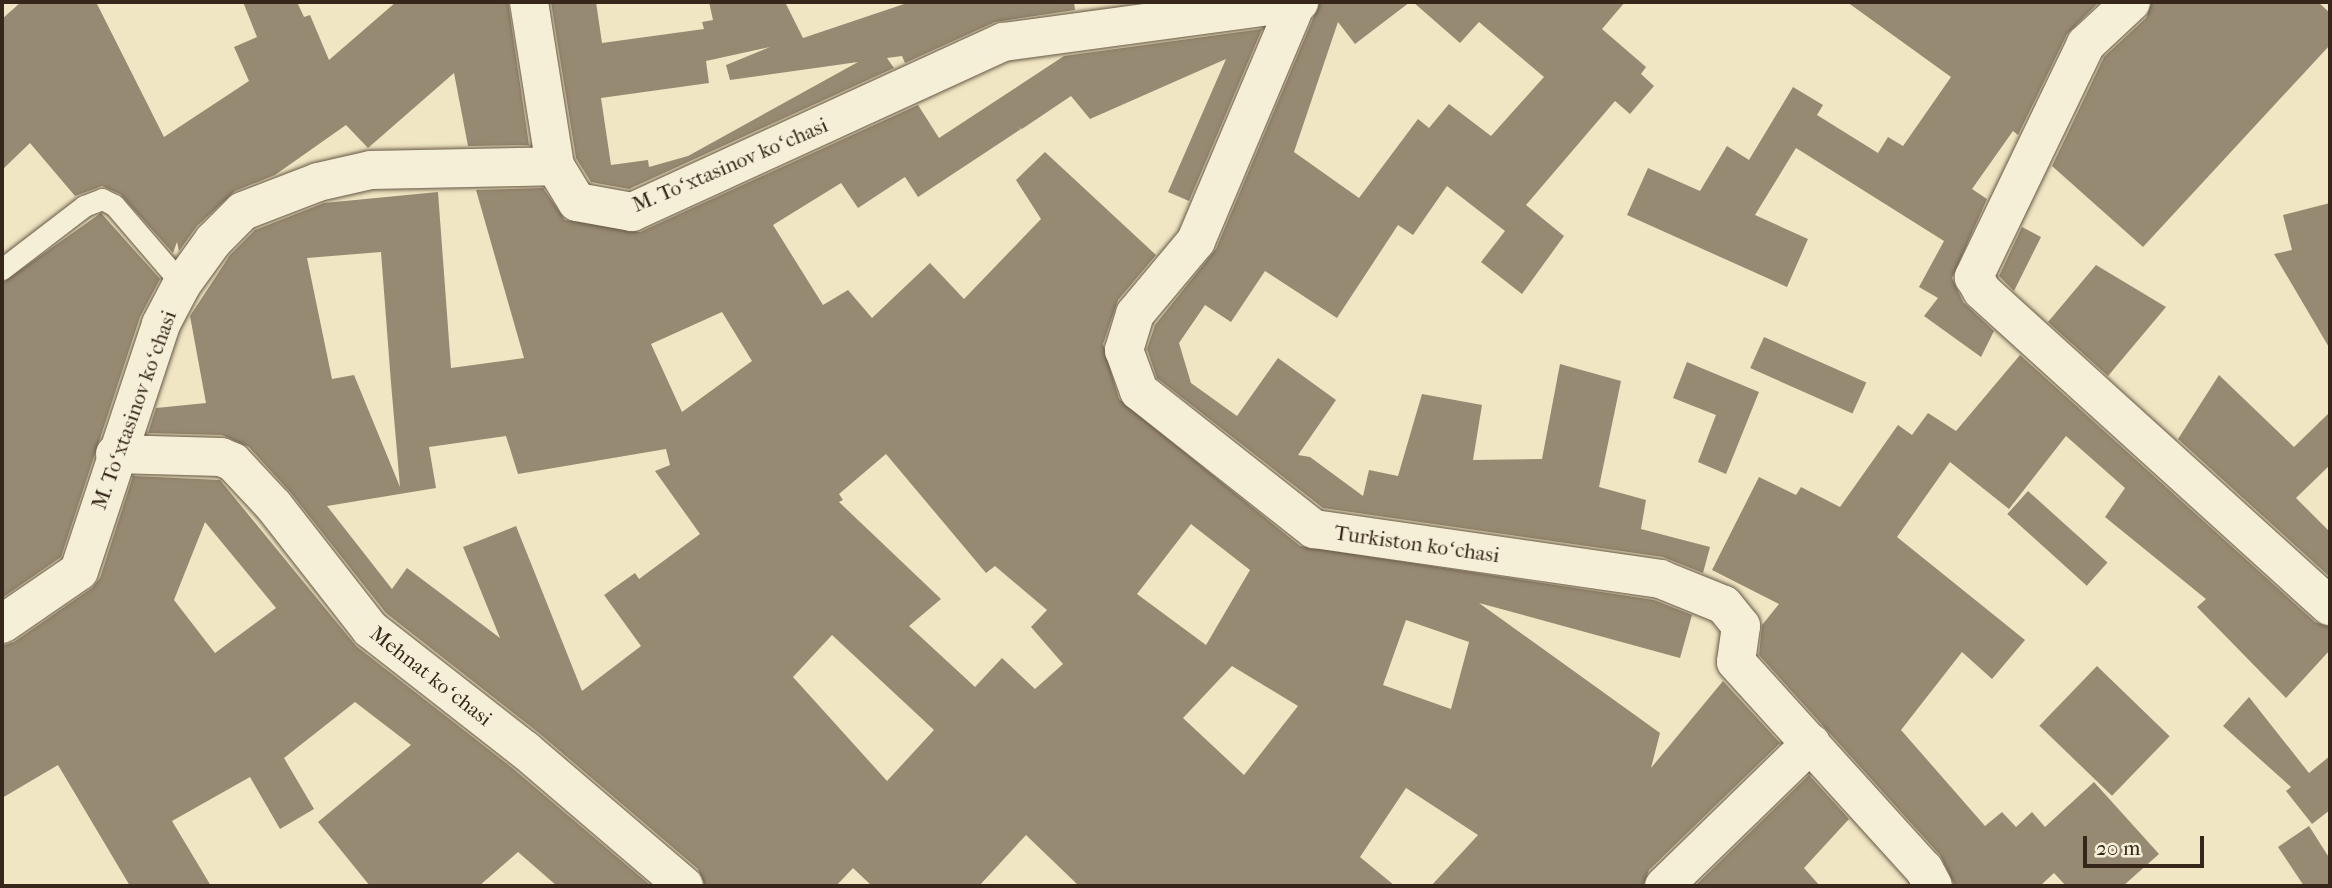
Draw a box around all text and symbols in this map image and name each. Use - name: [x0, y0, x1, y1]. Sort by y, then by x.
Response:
- street label: M. Toʻxtasinov koʻchasi: [628, 112, 832, 218]
- street label: M. Toʻxtasinov koʻchasi: [86, 307, 182, 513]
- street label: Turkiston koʻchasi: [1333, 520, 1501, 568]
- street label: Mehnat koʻchasi: [365, 621, 497, 731]
- scale bar: [2087, 822, 2208, 866]
- text: 20 m: [2096, 836, 2140, 860]

